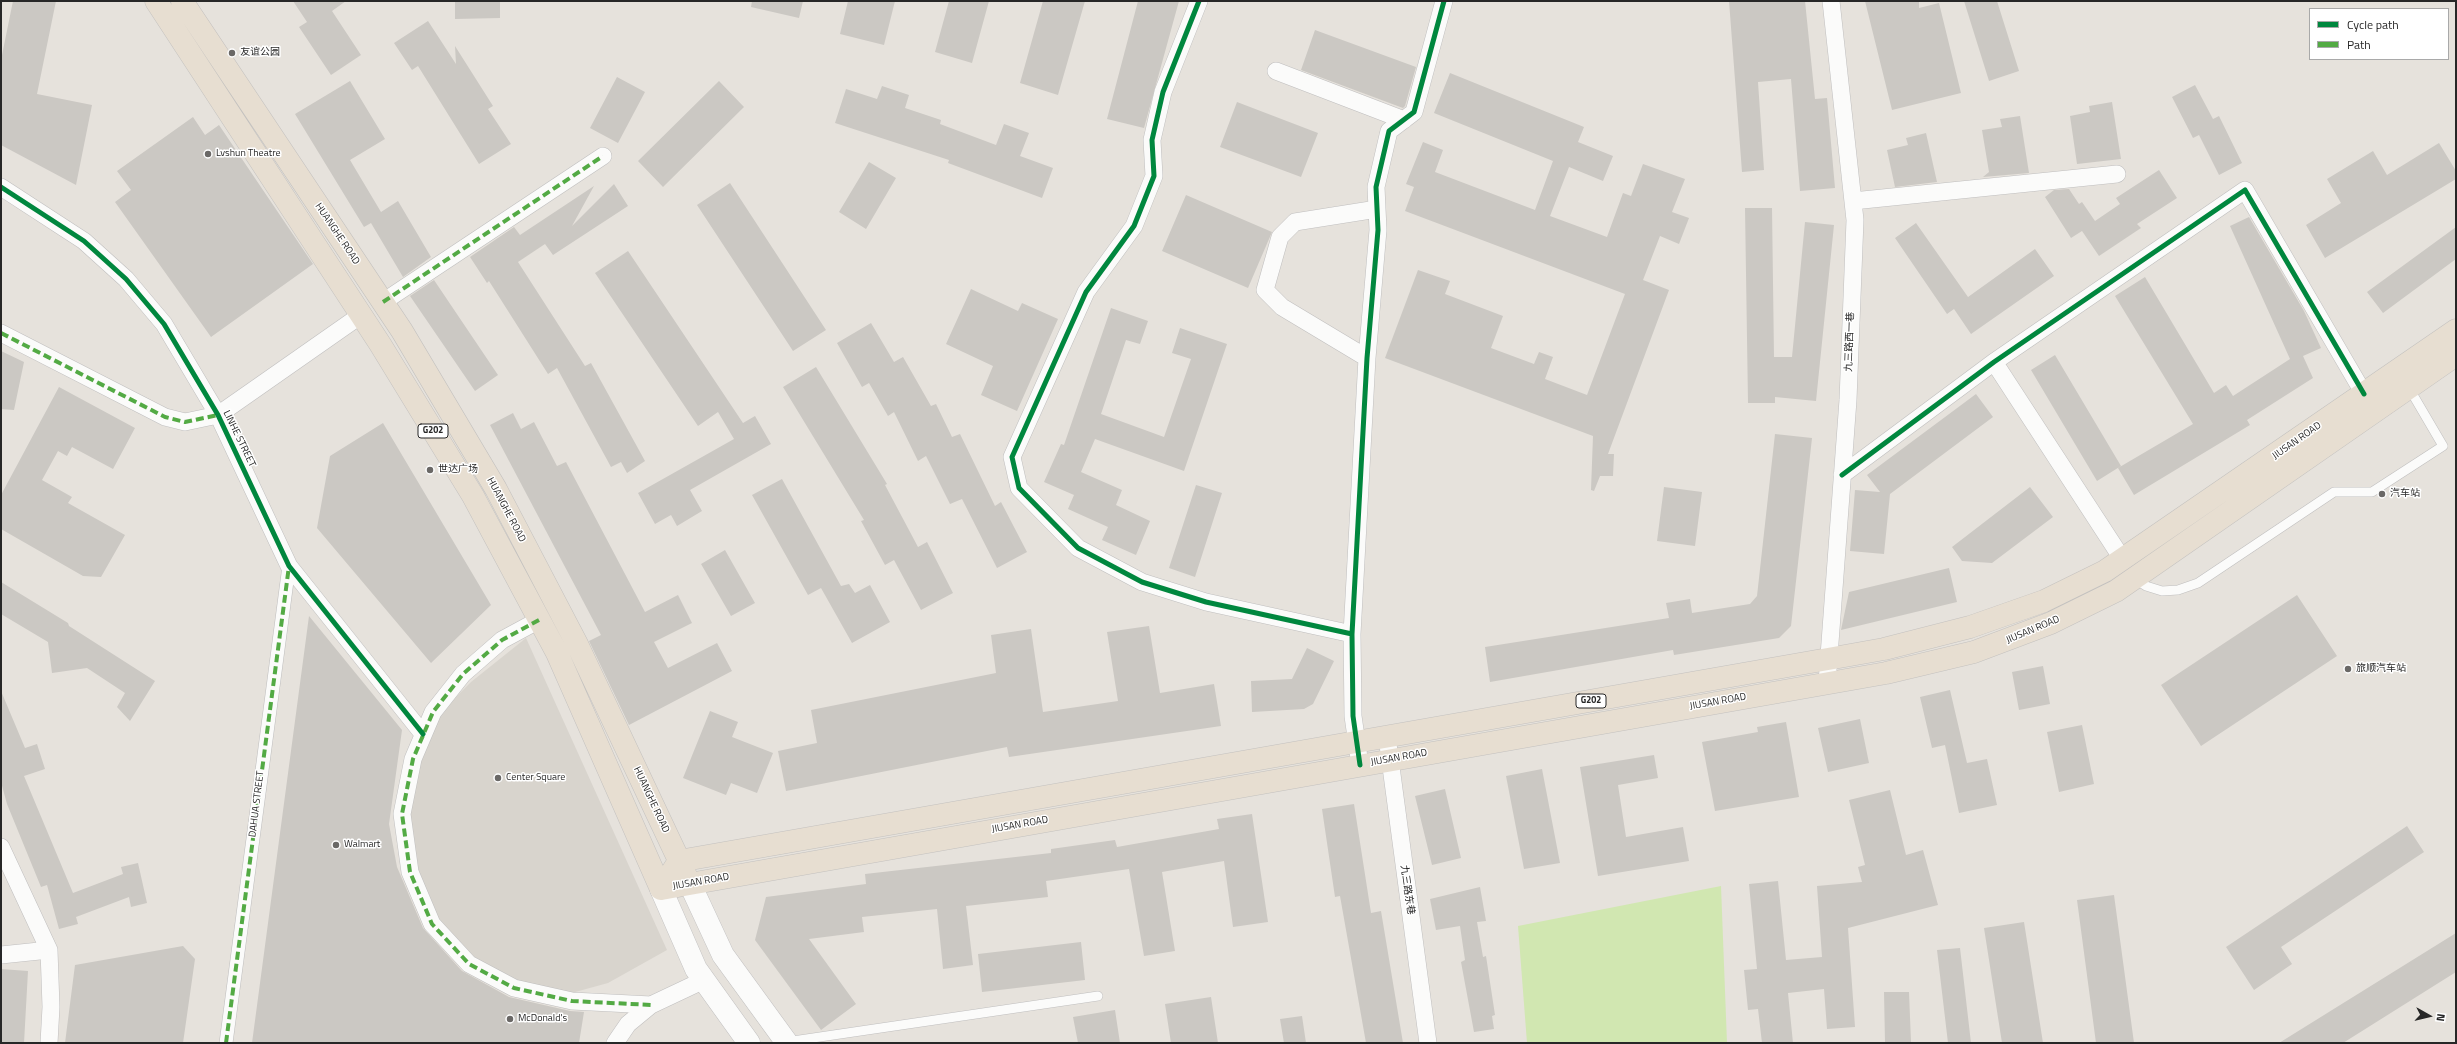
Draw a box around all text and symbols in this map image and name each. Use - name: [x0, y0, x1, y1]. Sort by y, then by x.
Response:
- legend: [2309, 8, 2449, 60]
- text: Cycle path: [2347, 15, 2399, 34]
- text: Path: [2347, 35, 2371, 54]
- place label: 友谊公园: [240, 47, 280, 59]
- marker: 友谊公园: [227, 48, 237, 58]
- place label: Lvshun Theatre: [216, 148, 281, 160]
- marker: Lvshun Theatre: [203, 149, 213, 159]
- street label: HUANGHE ROAD: [312, 201, 362, 267]
- street label: 九三路西一巷: [1843, 312, 1857, 372]
- street label: LINHE STREET: [220, 409, 258, 469]
- street label: JIUSAN ROAD: [2270, 420, 2324, 462]
- road number: G202: [418, 424, 448, 438]
- place label: 世达广场: [438, 464, 478, 476]
- marker: 世达广场: [425, 465, 435, 475]
- street label: HUANGHE ROAD: [484, 476, 528, 544]
- place label: 汽车站: [2390, 488, 2420, 500]
- marker: 汽车站: [2377, 489, 2387, 499]
- street label: JIUSAN ROAD: [2004, 613, 2062, 647]
- place label: 旅顺汽车站: [2356, 663, 2406, 675]
- marker: 旅顺汽车站: [2343, 664, 2353, 674]
- street label: JIUSAN ROAD: [1689, 691, 1747, 713]
- road number: G202: [1576, 694, 1606, 708]
- street label: JIUSAN ROAD: [1370, 747, 1428, 769]
- street label: HUANGHE ROAD: [630, 765, 672, 835]
- street label: DAHUA STREET: [247, 770, 267, 838]
- place label: Center Square: [506, 772, 565, 784]
- marker: Center Square: [493, 773, 503, 783]
- street label: JIUSAN ROAD: [991, 814, 1049, 836]
- place label: Walmart: [344, 839, 380, 851]
- marker: Walmart: [331, 840, 341, 850]
- street label: 九三路东巷: [1398, 864, 1416, 916]
- street label: JIUSAN ROAD: [672, 871, 730, 893]
- north arrow: [2409, 996, 2449, 1036]
- place label: McDonald's: [518, 1013, 567, 1025]
- text: N: [2432, 1013, 2449, 1023]
- marker: McDonald's: [505, 1014, 515, 1024]

